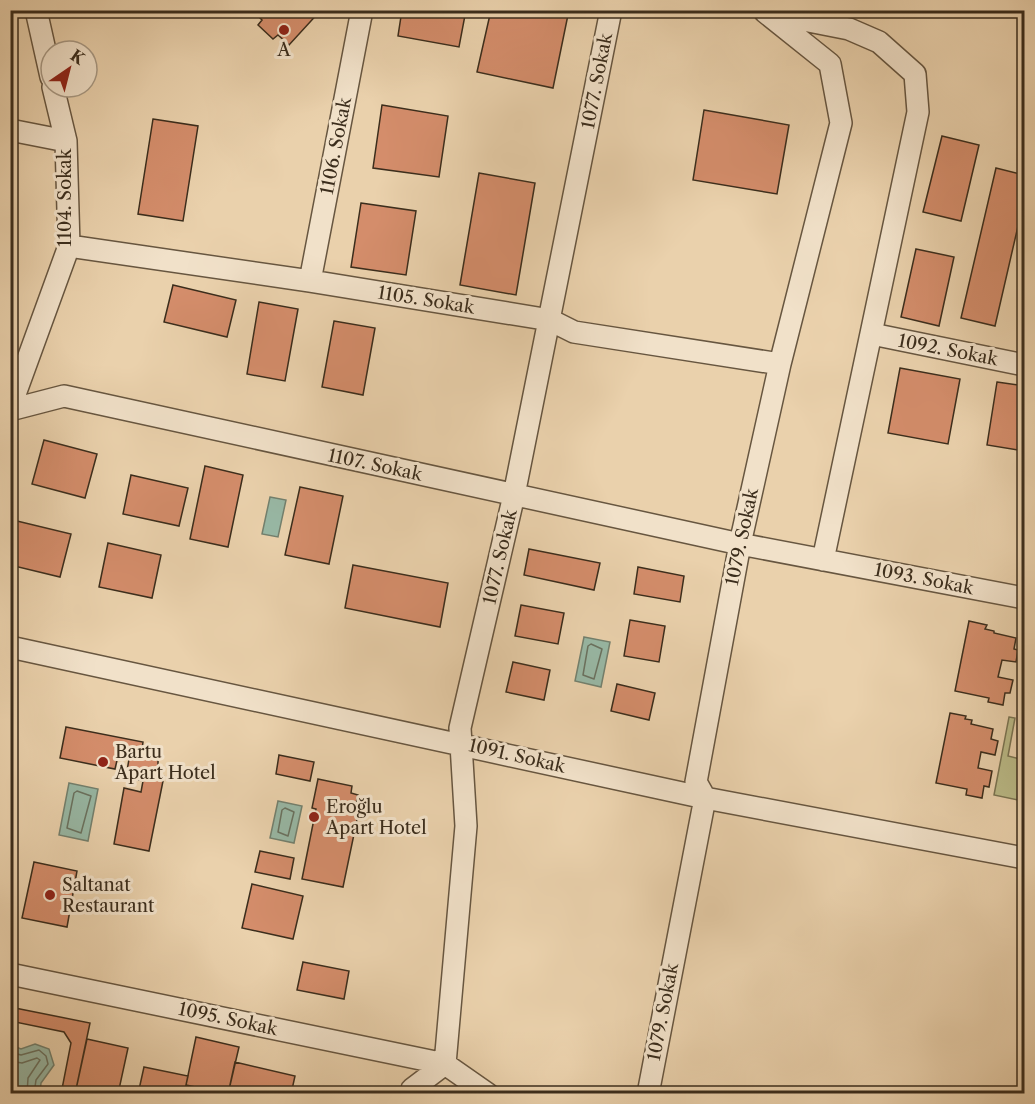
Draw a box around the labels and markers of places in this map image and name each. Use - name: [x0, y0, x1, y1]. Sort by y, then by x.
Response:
- marker: A: [277, 23, 291, 37]
- place label: A: [276, 39, 291, 61]
- place label: Bartu Apart Hotel: [114, 741, 216, 784]
- marker: Bartu Apart Hotel: [96, 755, 110, 769]
- place label: Eroğlu Apart Hotel: [325, 796, 427, 839]
- marker: Eroğlu Apart Hotel: [307, 810, 321, 824]
- place label: Saltanat Restaurant: [62, 874, 155, 917]
- marker: Saltanat Restaurant: [43, 888, 57, 902]

